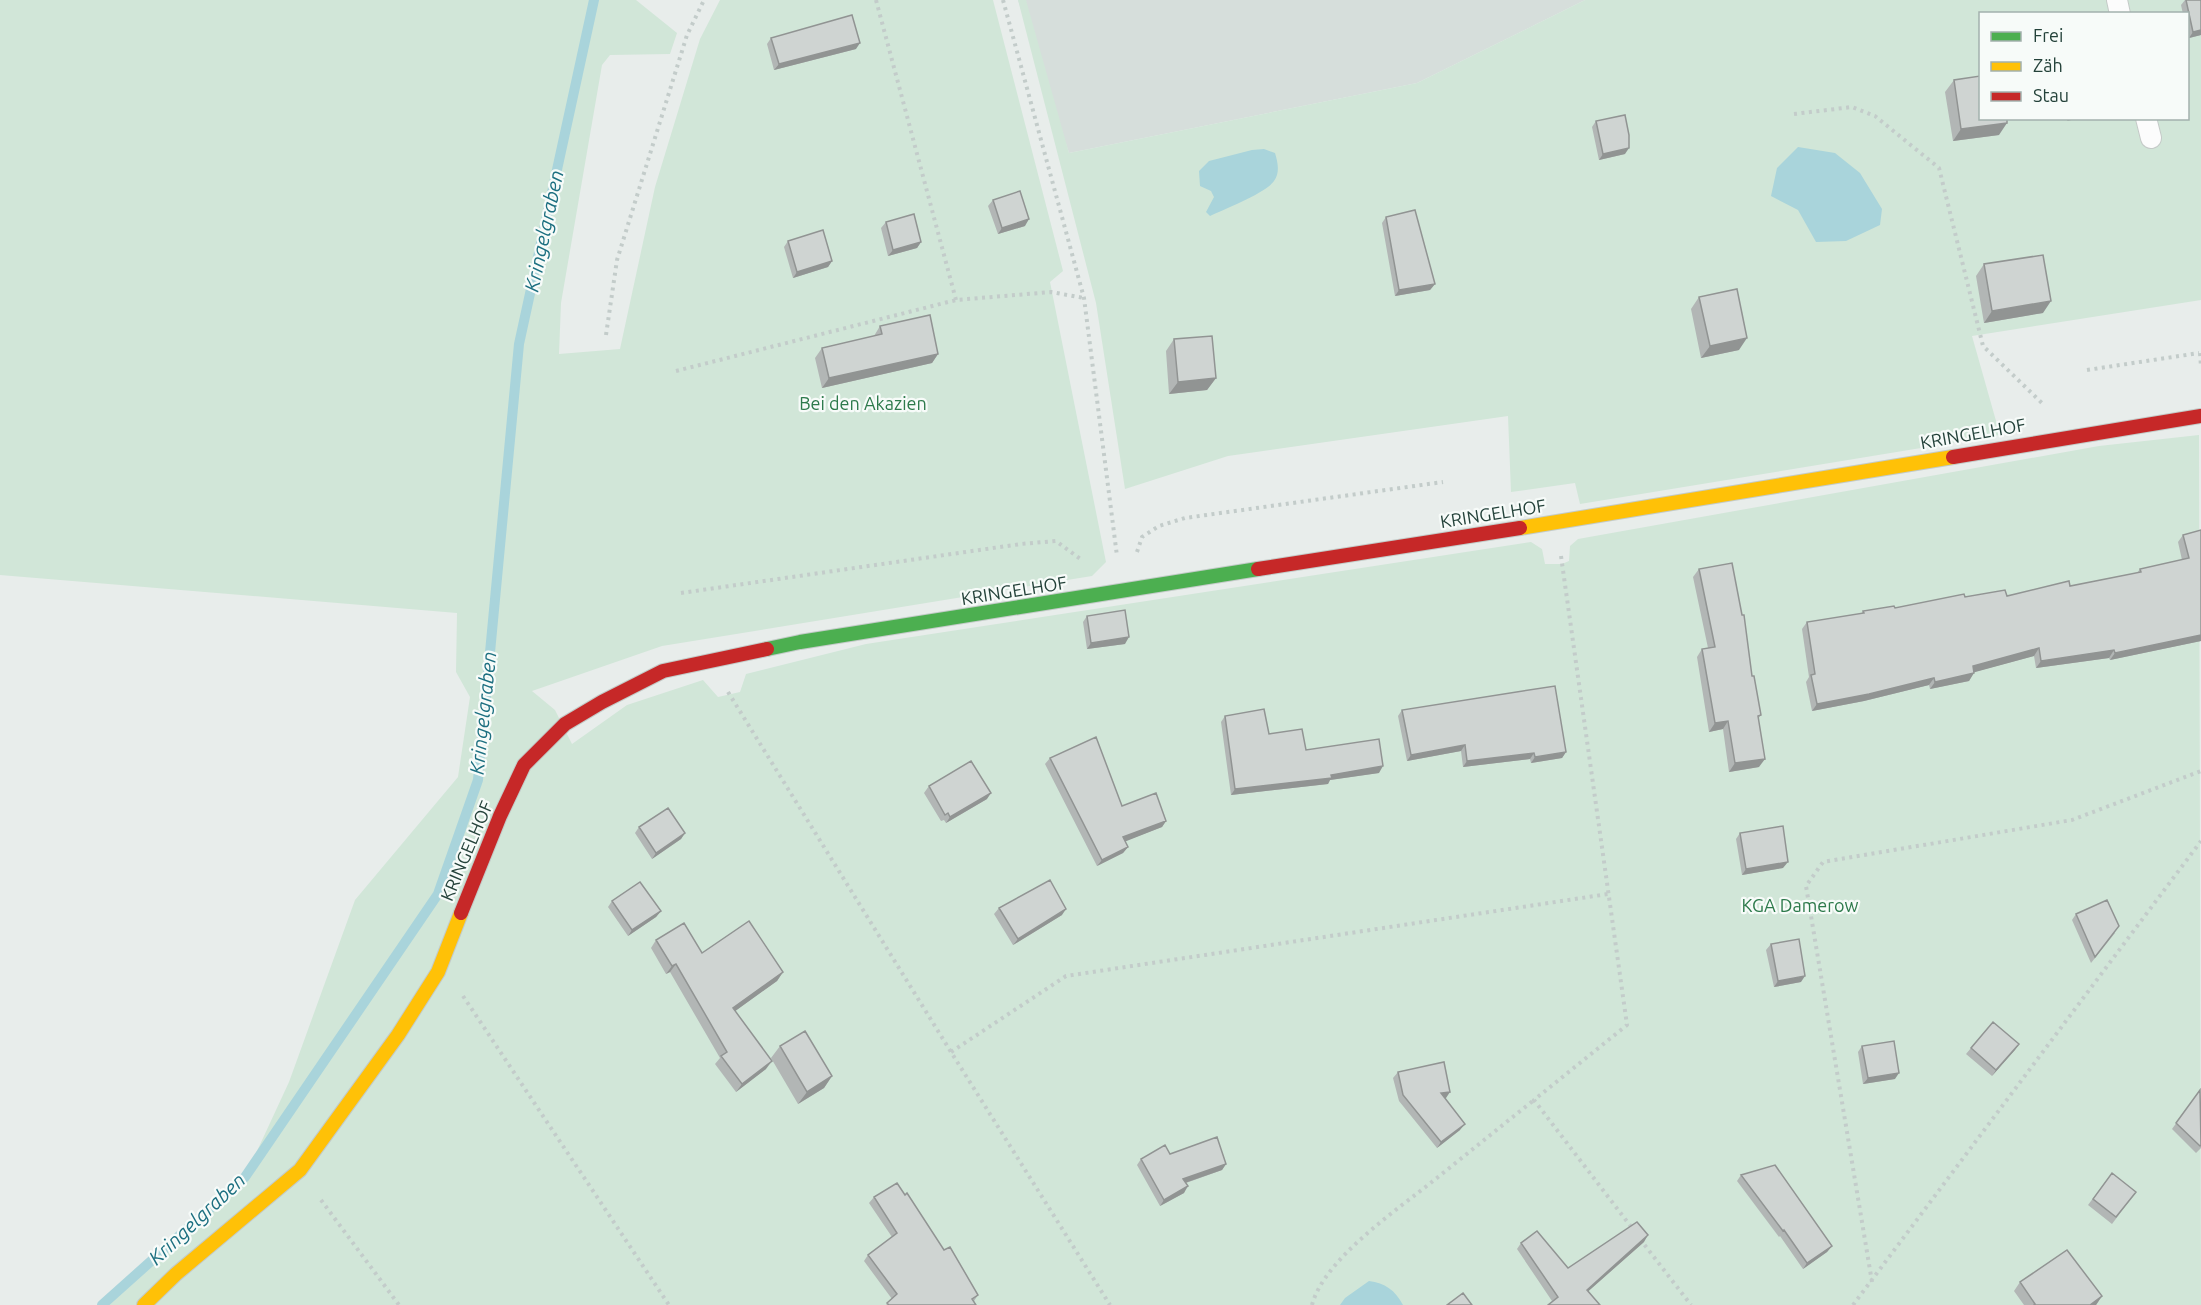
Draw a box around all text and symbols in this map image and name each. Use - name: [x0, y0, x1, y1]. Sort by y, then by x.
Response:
- legend: [1979, 12, 2189, 120]
- text: Frei: [2033, 25, 2063, 45]
- text: Zäh: [2033, 55, 2063, 75]
- text: Stau: [2033, 85, 2069, 105]
- water label: Kringelgraben: [519, 168, 568, 294]
- park label: Bei den Akazien: [799, 393, 927, 413]
- street label: KRINGELHOF: [1918, 414, 2027, 452]
- street label: KRINGELHOF: [1439, 495, 1547, 531]
- street label: KRINGELHOF: [960, 572, 1068, 608]
- water label: Kringelgraben: [465, 650, 500, 776]
- street label: KRINGELHOF: [436, 798, 496, 904]
- park label: KGA Damerow: [1742, 895, 1858, 915]
- water label: Kringelgraben: [144, 1168, 250, 1269]

